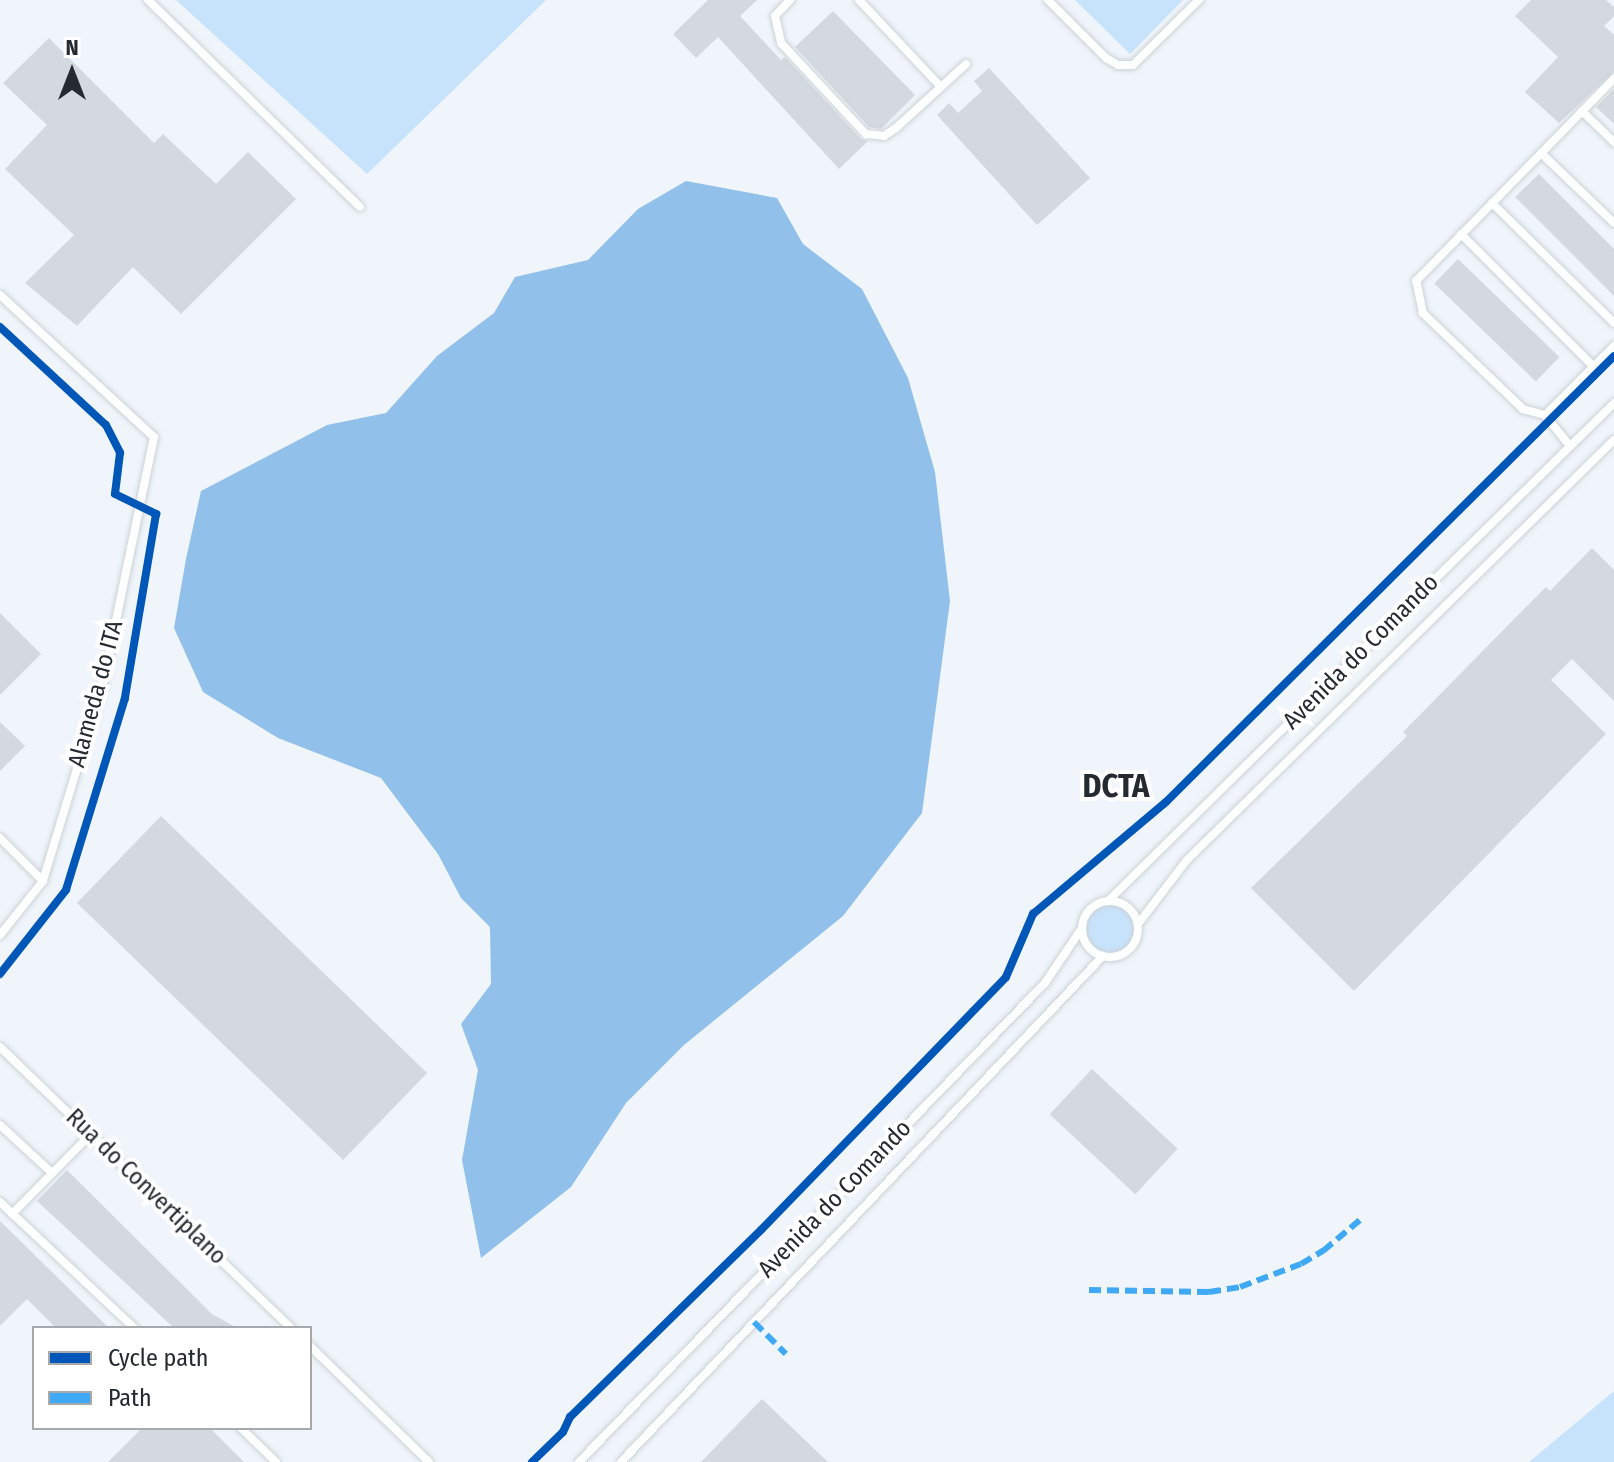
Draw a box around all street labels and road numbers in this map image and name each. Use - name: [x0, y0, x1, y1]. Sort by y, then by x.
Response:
- street label: Avenida do Comando: [1277, 568, 1445, 736]
- street label: Alameda do ITA: [63, 617, 129, 771]
- street label: Rua do Convertiplano: [60, 1103, 232, 1271]
- street label: Avenida do Comando: [752, 1114, 918, 1284]

